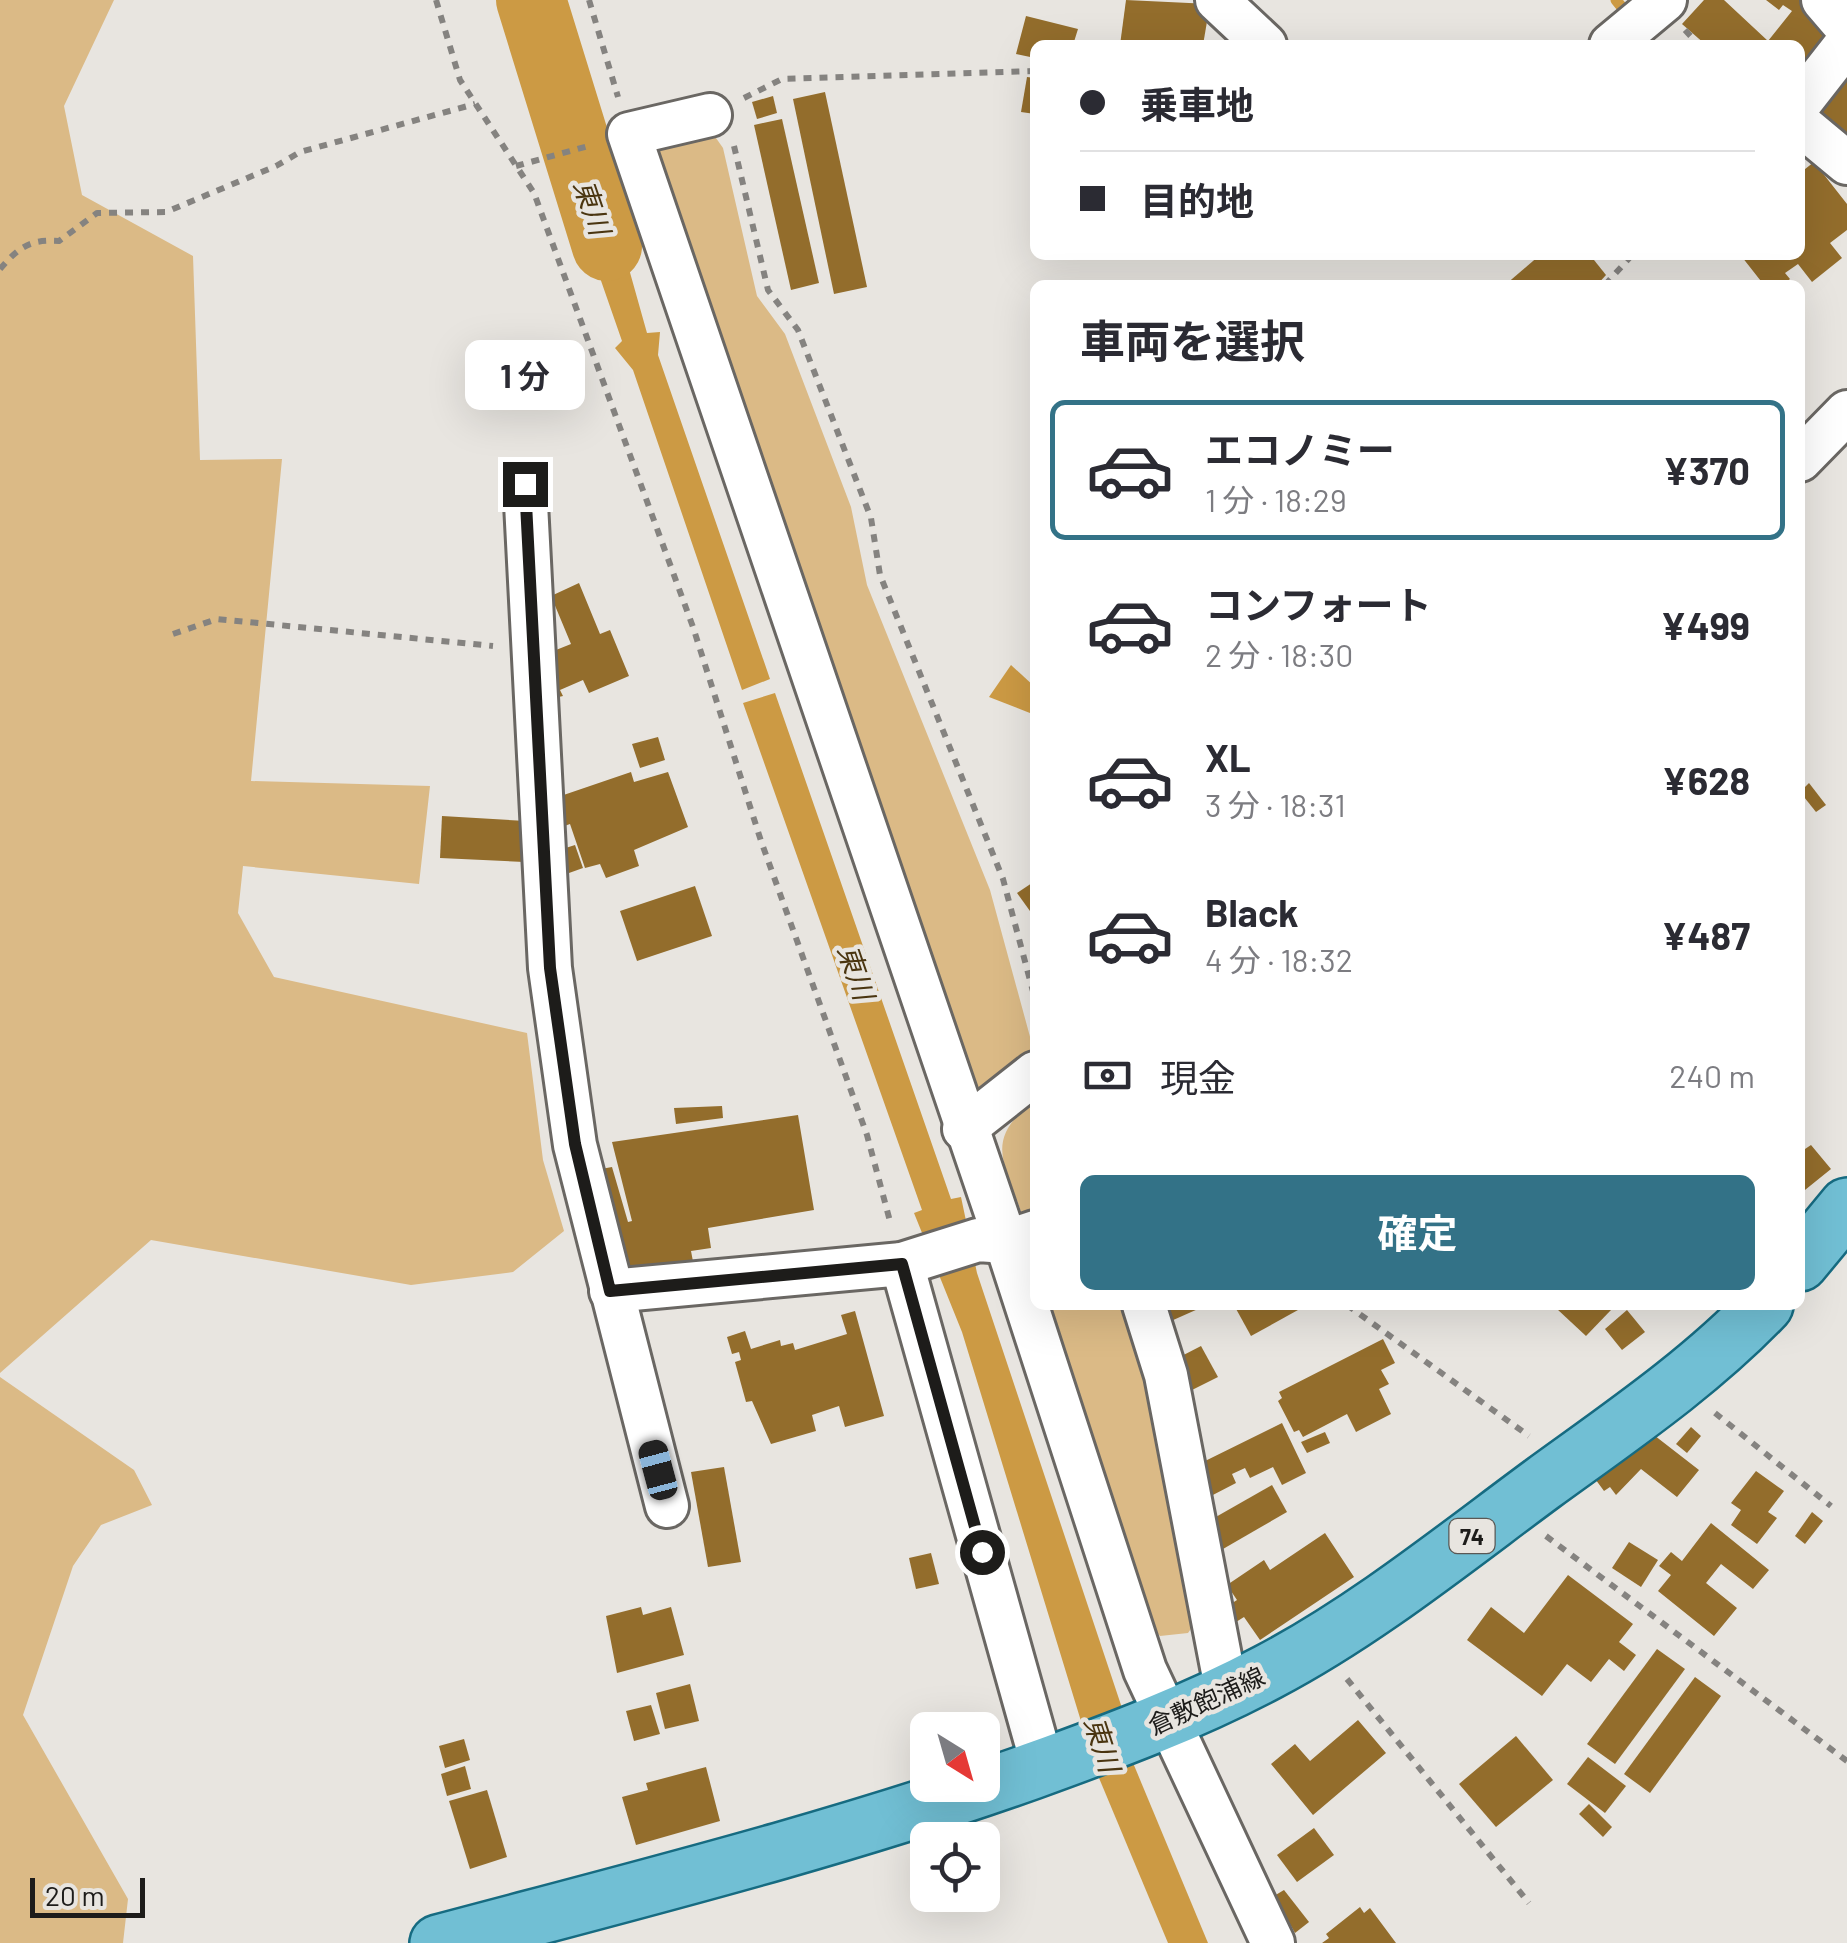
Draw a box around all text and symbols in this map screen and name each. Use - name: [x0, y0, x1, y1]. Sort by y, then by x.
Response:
- text: 乗車地: [1140, 81, 1254, 127]
- water label: 東川: [568, 175, 619, 242]
- text: 目的地: [1140, 177, 1254, 223]
- text: 車両を選択: [1080, 313, 1305, 367]
- callout: 1 分: [465, 339, 585, 409]
- text: 1 分: [500, 356, 550, 394]
- icon: car: [1085, 425, 1175, 515]
- text: エコノミー: [1205, 426, 1395, 472]
- text: ¥370: [1663, 447, 1750, 493]
- route end: [503, 462, 548, 507]
- text: 1 分 · 18:29: [1205, 480, 1347, 518]
- icon: car: [1085, 580, 1175, 670]
- text: コンフォート: [1205, 581, 1432, 627]
- text: ¥499: [1661, 602, 1750, 648]
- text: 2 分 · 18:30: [1205, 635, 1353, 673]
- text: XL: [1205, 734, 1251, 780]
- icon: car: [1085, 735, 1175, 825]
- text: ¥628: [1662, 757, 1750, 803]
- text: 3 分 · 18:31: [1205, 785, 1346, 823]
- text: Black: [1205, 889, 1299, 935]
- icon: car: [1085, 890, 1175, 980]
- text: ¥487: [1662, 912, 1750, 958]
- water label: 東川: [832, 940, 883, 1007]
- text: 4 分 · 18:32: [1205, 940, 1353, 978]
- icon: cash: [1080, 1048, 1135, 1103]
- text: 現金: [1160, 1054, 1236, 1100]
- text: 240 m: [1669, 1056, 1755, 1094]
- button: 確定: [1080, 1175, 1755, 1290]
- car: [636, 1437, 680, 1503]
- road number: 74: [1450, 1519, 1494, 1553]
- route start: [960, 1530, 1005, 1575]
- street label: 倉敷飽浦線: [1143, 1660, 1269, 1740]
- north arrow: [910, 1712, 1000, 1802]
- map controls: [910, 1712, 1000, 1912]
- water label: 東川: [1078, 1712, 1129, 1779]
- button: locate: [910, 1822, 1000, 1912]
- scale bar: [30, 1873, 145, 1918]
- text: 20 m: [45, 1878, 105, 1912]

